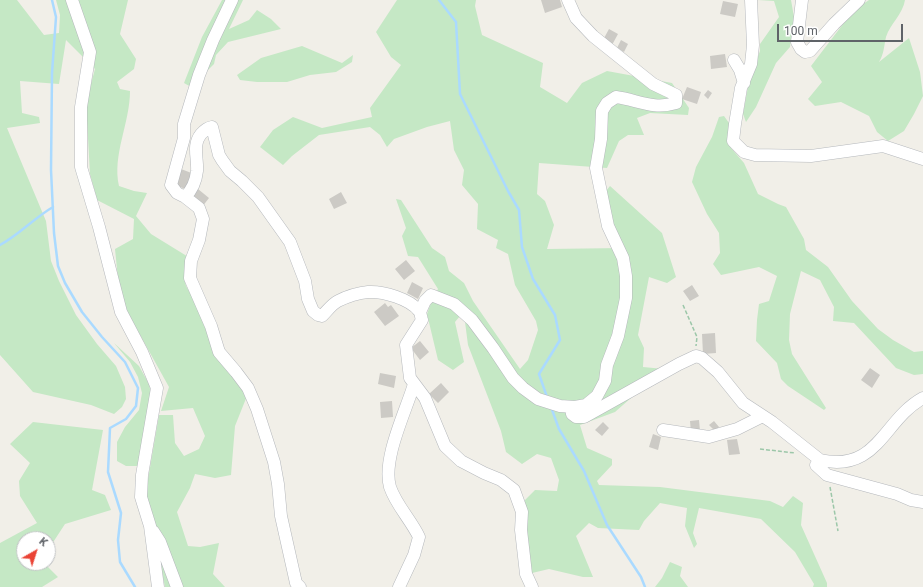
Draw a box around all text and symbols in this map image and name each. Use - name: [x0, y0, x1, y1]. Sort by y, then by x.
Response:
- scale bar: [779, 16, 905, 42]
- text: 100 m: [784, 24, 818, 38]
- north arrow: [16, 531, 56, 571]
- text: K: [36, 535, 50, 549]

